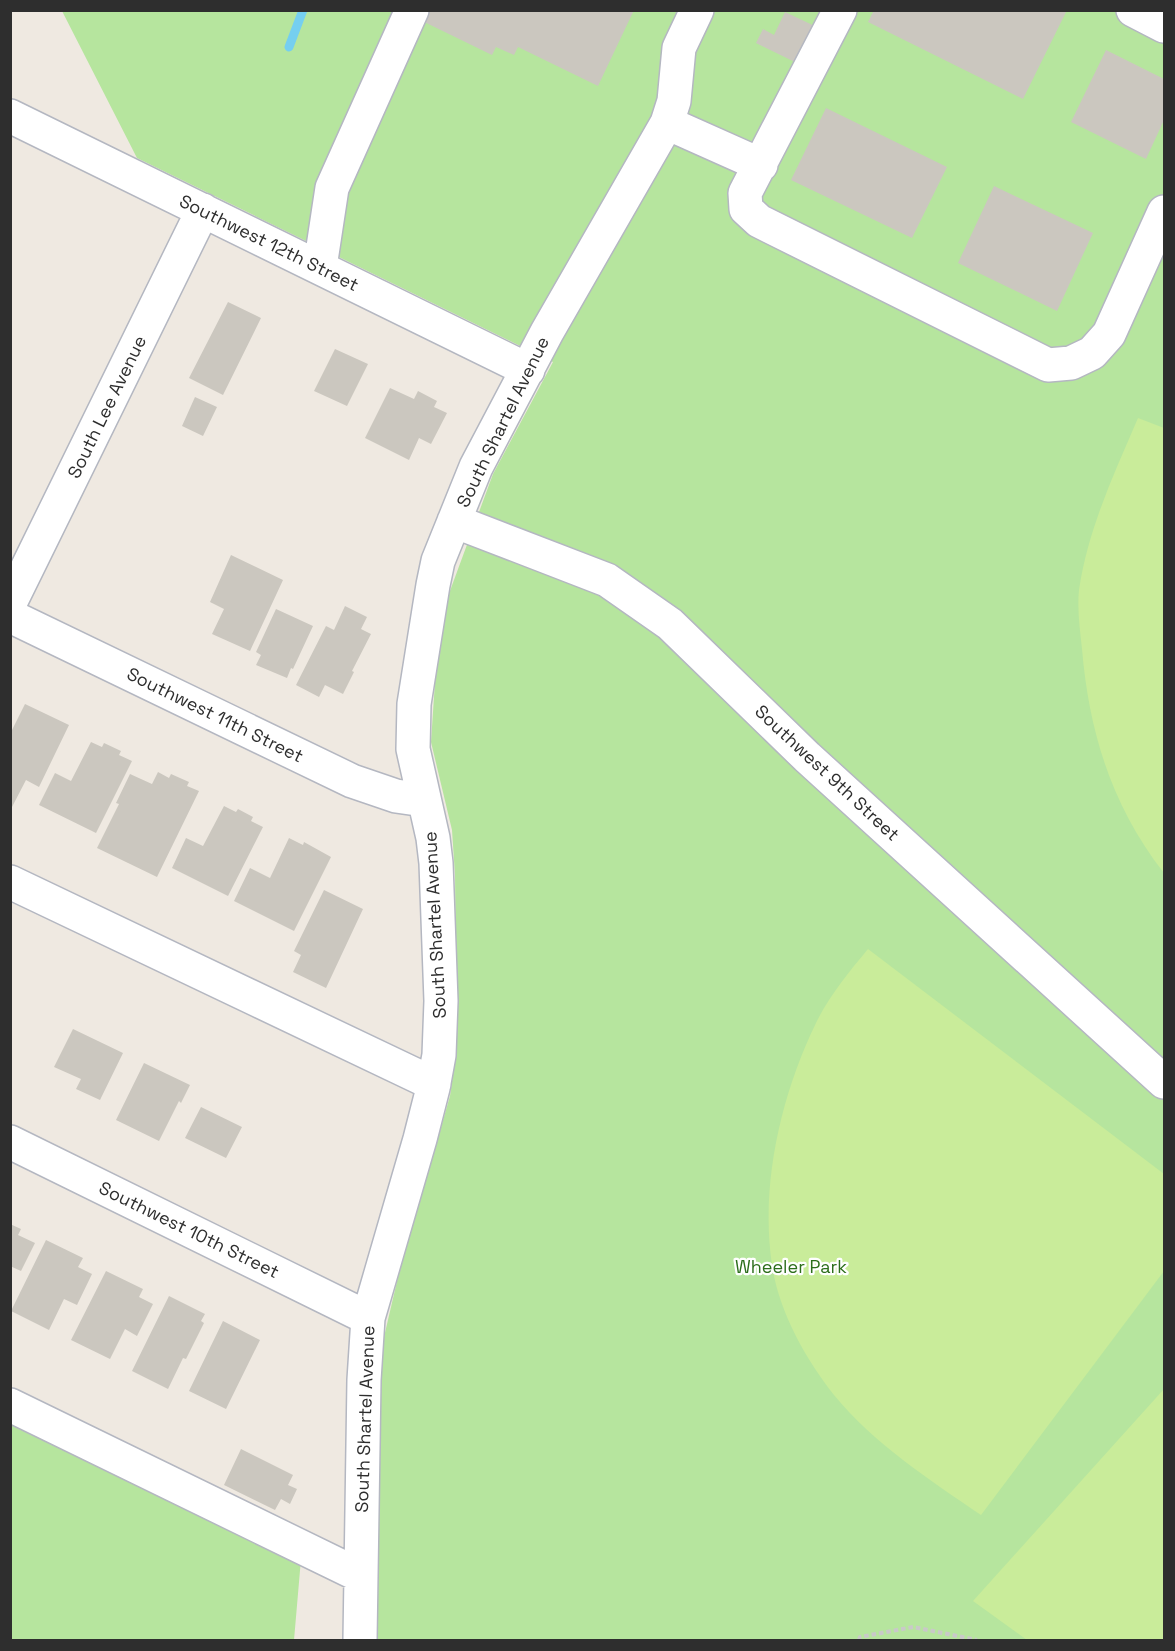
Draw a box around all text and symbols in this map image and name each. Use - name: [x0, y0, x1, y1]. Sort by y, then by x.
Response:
- street label: Southwest 12th Street: [176, 189, 363, 296]
- street label: South Lee Avenue: [62, 332, 151, 482]
- street label: South Shartel Avenue: [451, 333, 554, 511]
- street label: Southwest 11th Street: [123, 662, 307, 767]
- street label: Southwest 9th Street: [750, 700, 904, 846]
- street label: South Shartel Avenue: [418, 831, 451, 1019]
- street label: Southwest 10th Street: [95, 1176, 283, 1283]
- park label: Wheeler Park: [735, 1255, 847, 1278]
- street label: South Shartel Avenue: [350, 1325, 379, 1513]

